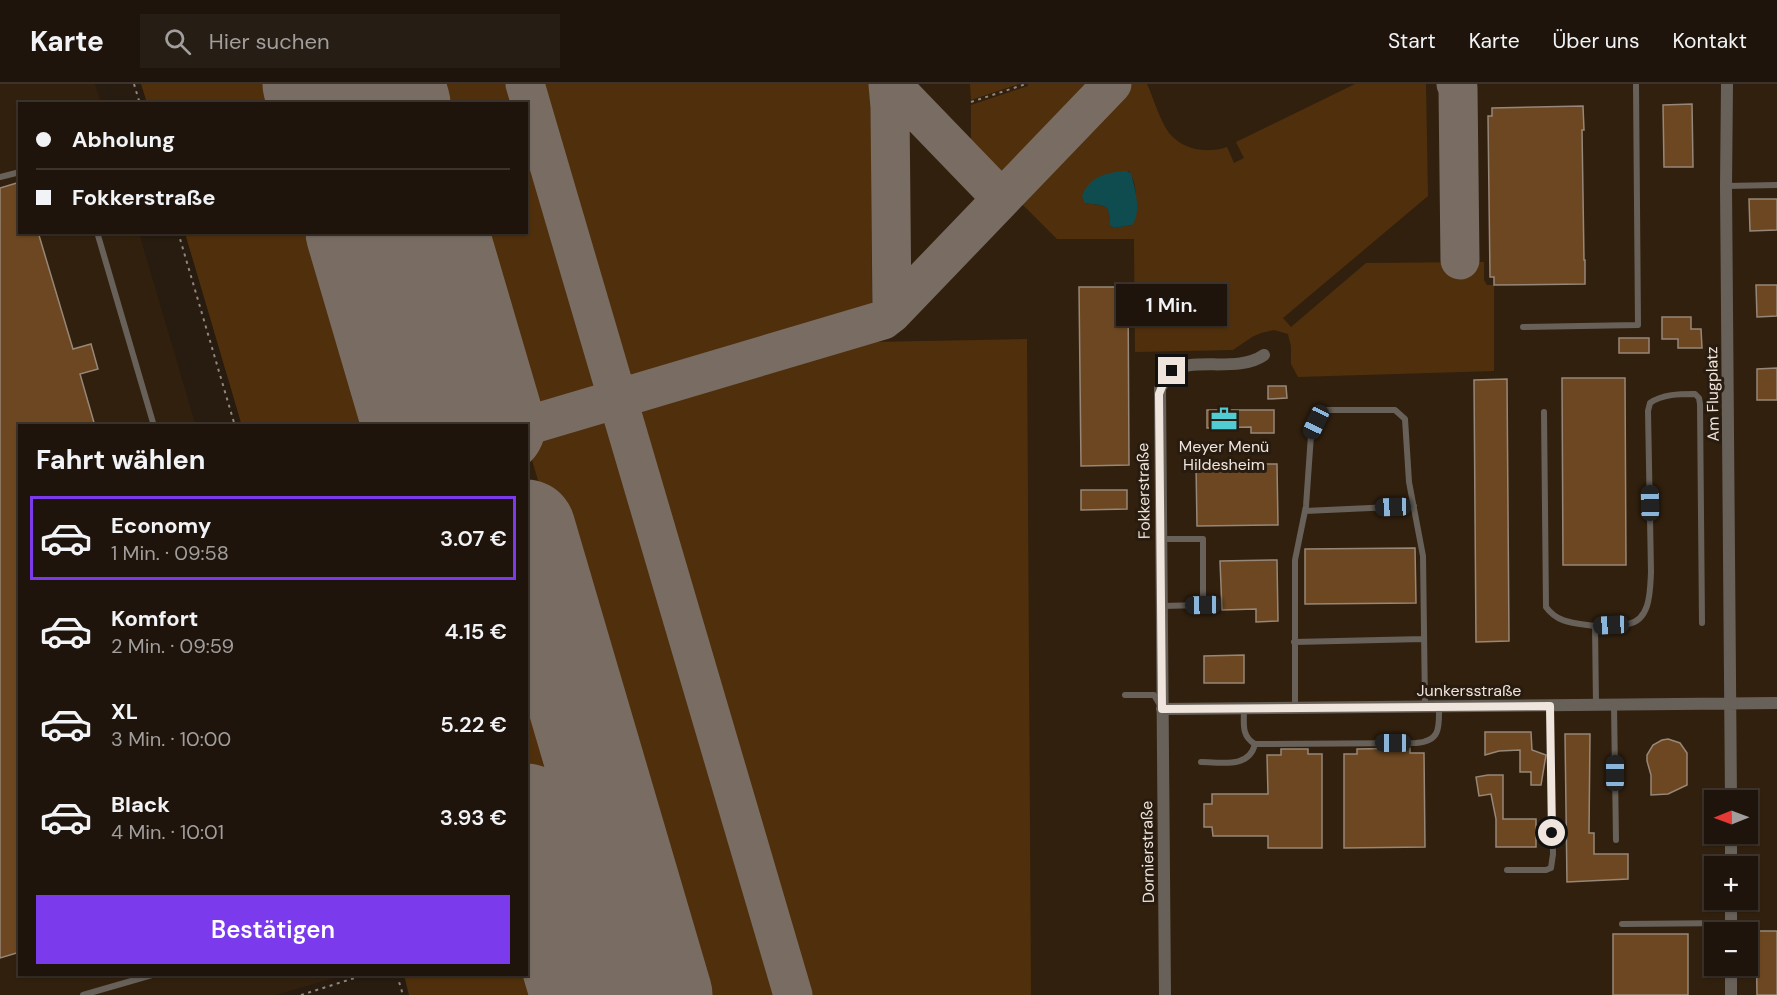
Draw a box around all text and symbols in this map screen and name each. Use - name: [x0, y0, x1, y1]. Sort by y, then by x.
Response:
- search box: [140, 14, 560, 68]
- text: Karte: [30, 23, 104, 60]
- icon: search: [161, 25, 194, 58]
- text: Hier suchen: [209, 27, 330, 56]
- text: Start: [1388, 27, 1436, 55]
- text: Karte: [1469, 27, 1520, 55]
- text: Über uns: [1553, 27, 1639, 55]
- text: Kontakt: [1672, 27, 1747, 55]
- text: Abholung: [72, 125, 175, 154]
- text: Fokkerstraße: [72, 183, 215, 212]
- callout: 1 Min.: [1116, 284, 1228, 326]
- text: 1 Min.: [1146, 292, 1197, 318]
- street label: Am Flugplatz: [1701, 346, 1724, 442]
- route end: [1158, 357, 1185, 384]
- car: [1300, 402, 1332, 442]
- office icon: Meyer Menü Hildesheim: [1209, 404, 1239, 434]
- place label: Meyer Menü Hildesheim: [1179, 436, 1269, 475]
- text: Fahrt wählen: [36, 442, 206, 477]
- street label: Fokkerstraße: [1132, 443, 1155, 539]
- car: [1641, 485, 1659, 521]
- car: [1375, 497, 1411, 517]
- icon: car: [39, 511, 93, 565]
- text: Economy: [111, 511, 211, 540]
- text: 3.07 €: [440, 524, 507, 553]
- text: 1 Min. · 09:58: [111, 540, 229, 566]
- car: [1185, 596, 1221, 614]
- icon: car: [39, 604, 93, 658]
- text: Komfort: [111, 604, 198, 633]
- car: [1593, 615, 1629, 635]
- text: 4.15 €: [445, 617, 507, 646]
- text: 2 Min. · 09:59: [111, 633, 234, 659]
- street label: Junkersstraße: [1417, 680, 1521, 701]
- icon: car: [39, 697, 93, 751]
- text: XL: [111, 697, 138, 726]
- text: 5.22 €: [440, 710, 507, 739]
- text: 3 Min. · 10:00: [111, 726, 231, 752]
- car: [1375, 734, 1411, 752]
- car: [1606, 755, 1624, 791]
- icon: car: [39, 790, 93, 844]
- text: Black: [111, 790, 170, 819]
- north arrow: [1704, 790, 1758, 844]
- map controls: [1704, 790, 1758, 976]
- street label: Dornierstraße: [1136, 801, 1159, 903]
- text: 3.93 €: [440, 803, 507, 832]
- text: 4 Min. · 10:01: [111, 819, 224, 845]
- route start: [1538, 819, 1565, 846]
- button: +: [1704, 856, 1758, 910]
- button: Bestätigen: [36, 895, 510, 964]
- button: −: [1704, 922, 1758, 976]

